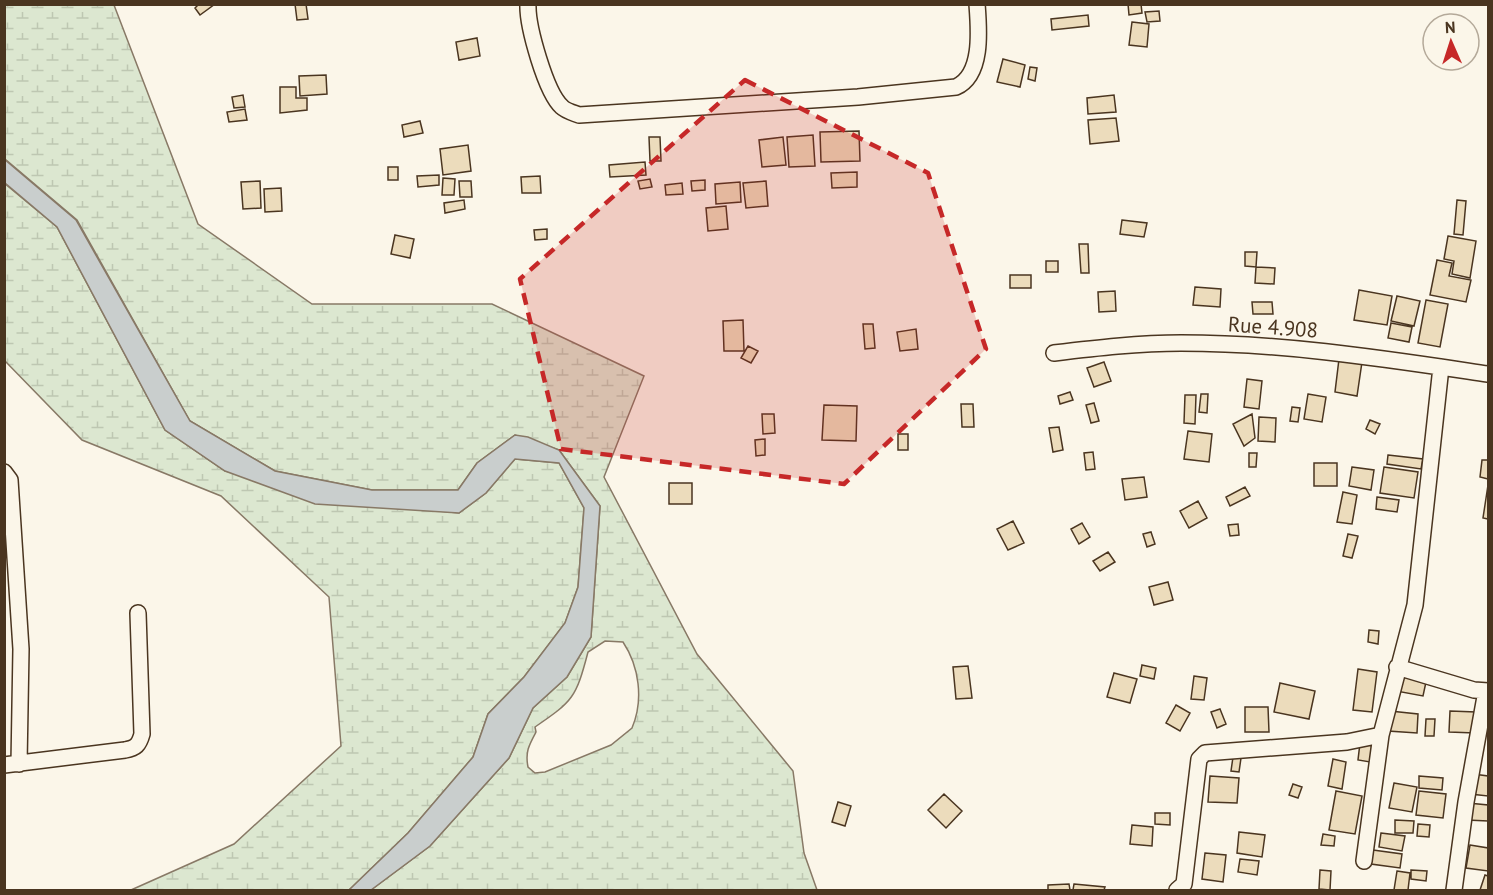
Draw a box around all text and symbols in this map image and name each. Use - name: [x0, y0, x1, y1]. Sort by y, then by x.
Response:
- north arrow: [1421, 12, 1481, 72]
- text: N: [1444, 17, 1456, 37]
- street label: Rue 4.908: [1227, 310, 1319, 344]

